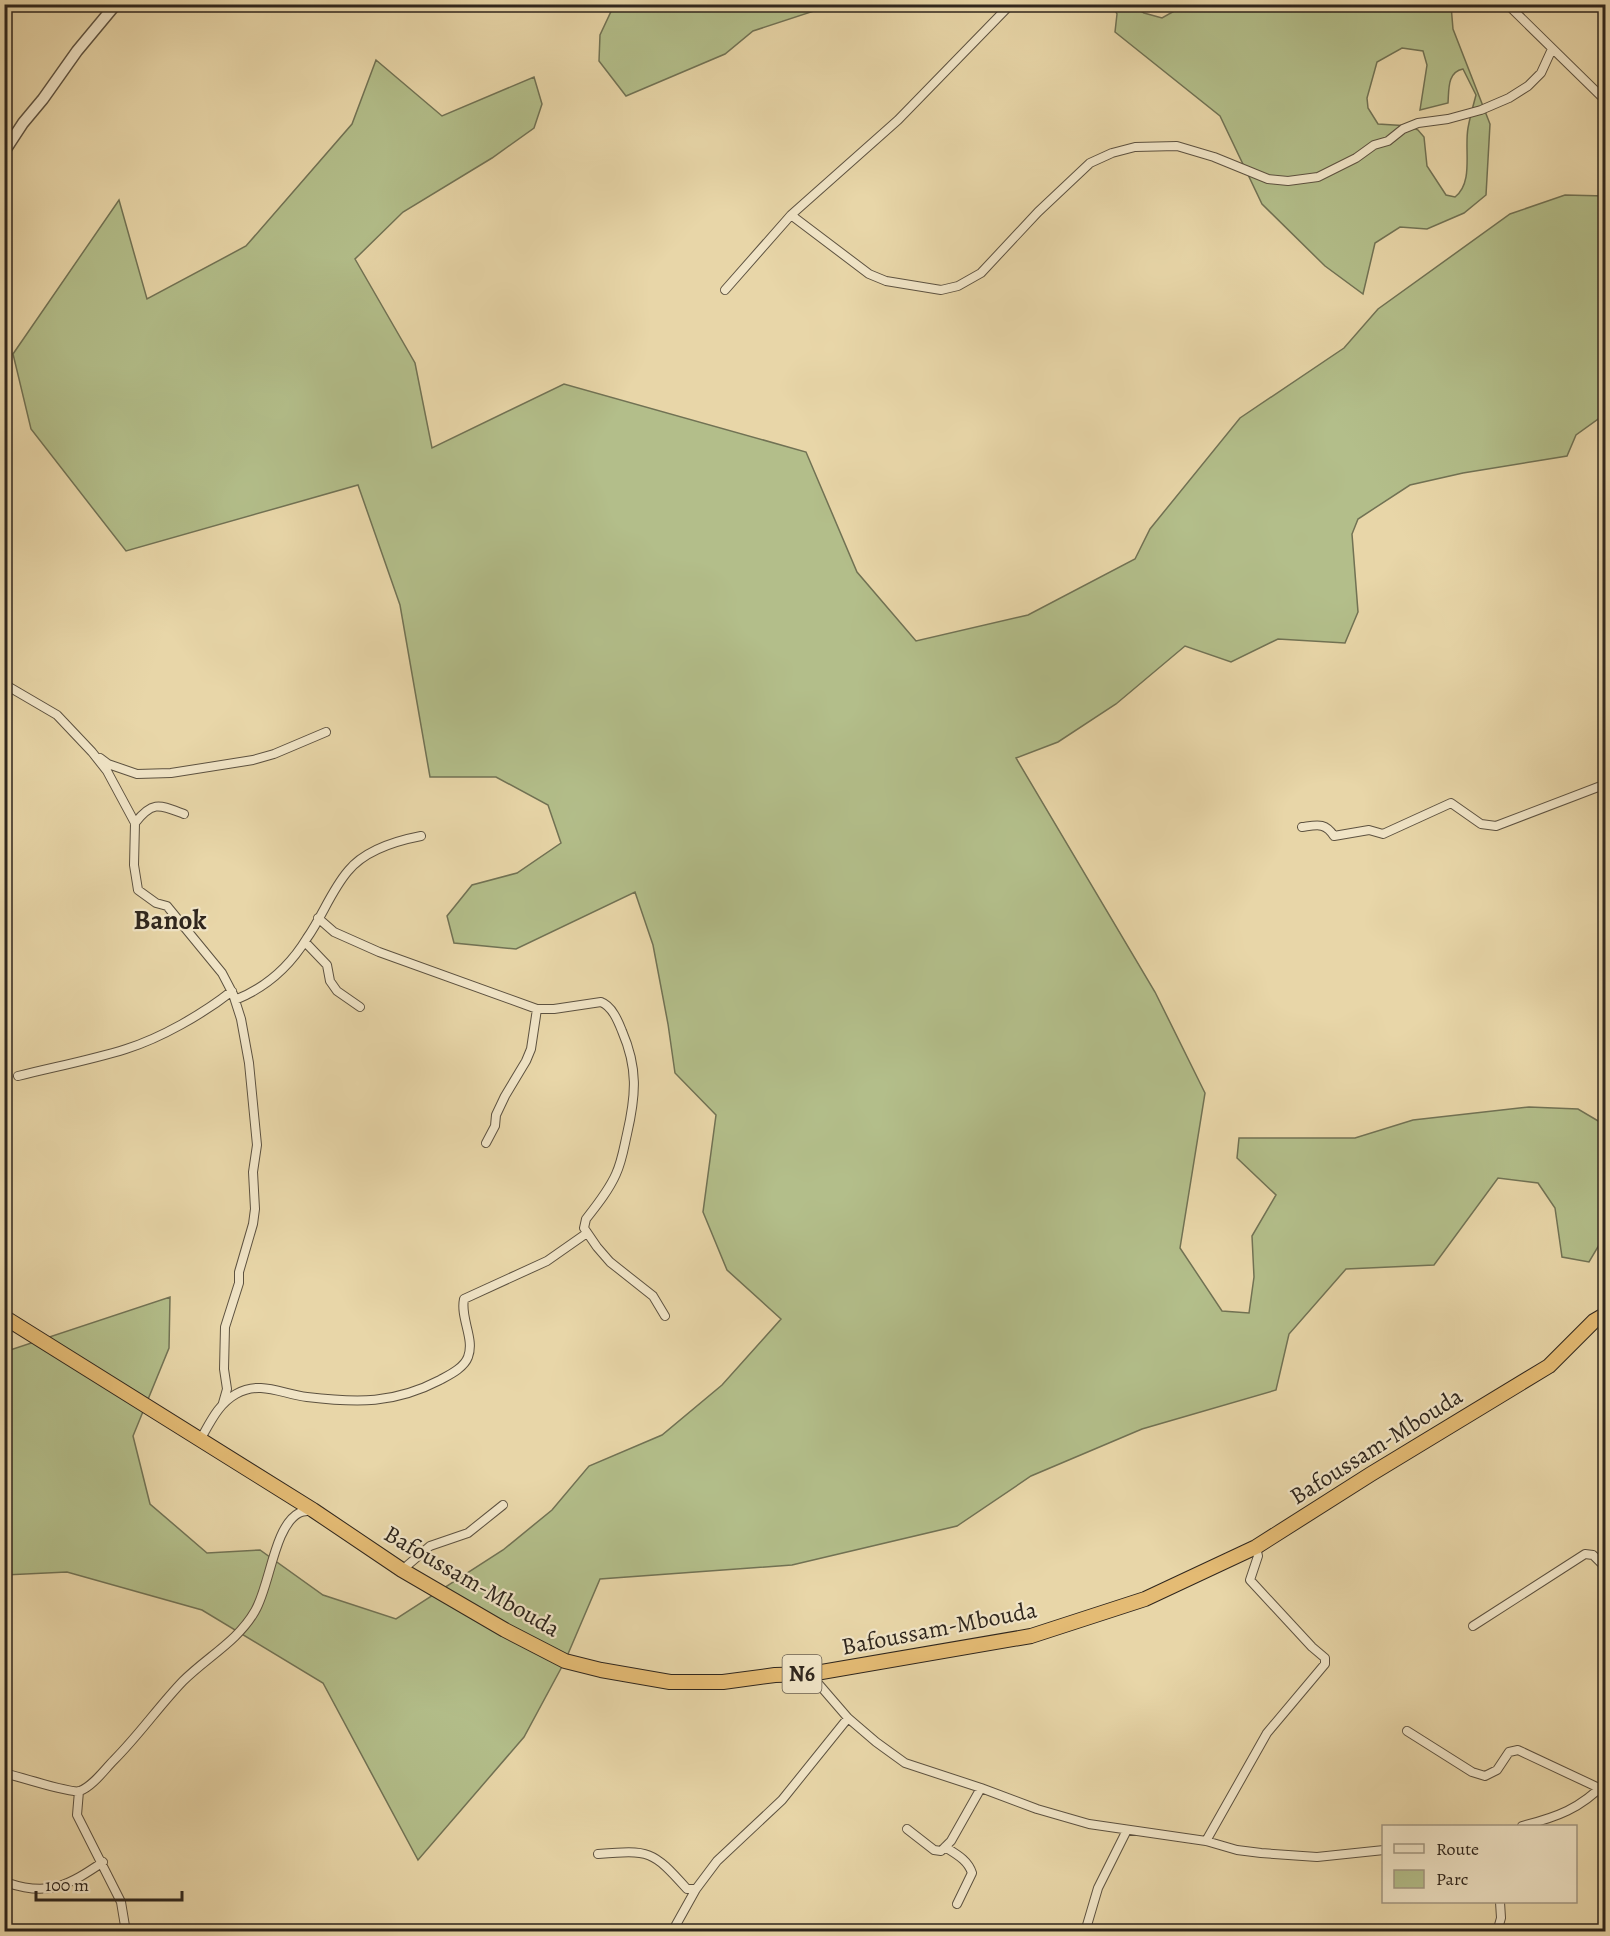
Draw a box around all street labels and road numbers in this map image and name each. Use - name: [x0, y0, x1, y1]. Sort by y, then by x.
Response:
- street label: Bafoussam-Mbouda: [1283, 1379, 1469, 1512]
- street label: Bafoussam-Mbouda: [378, 1518, 567, 1645]
- street label: Bafoussam-Mbouda: [839, 1593, 1040, 1663]
- road number: N6: [782, 1655, 822, 1693]

